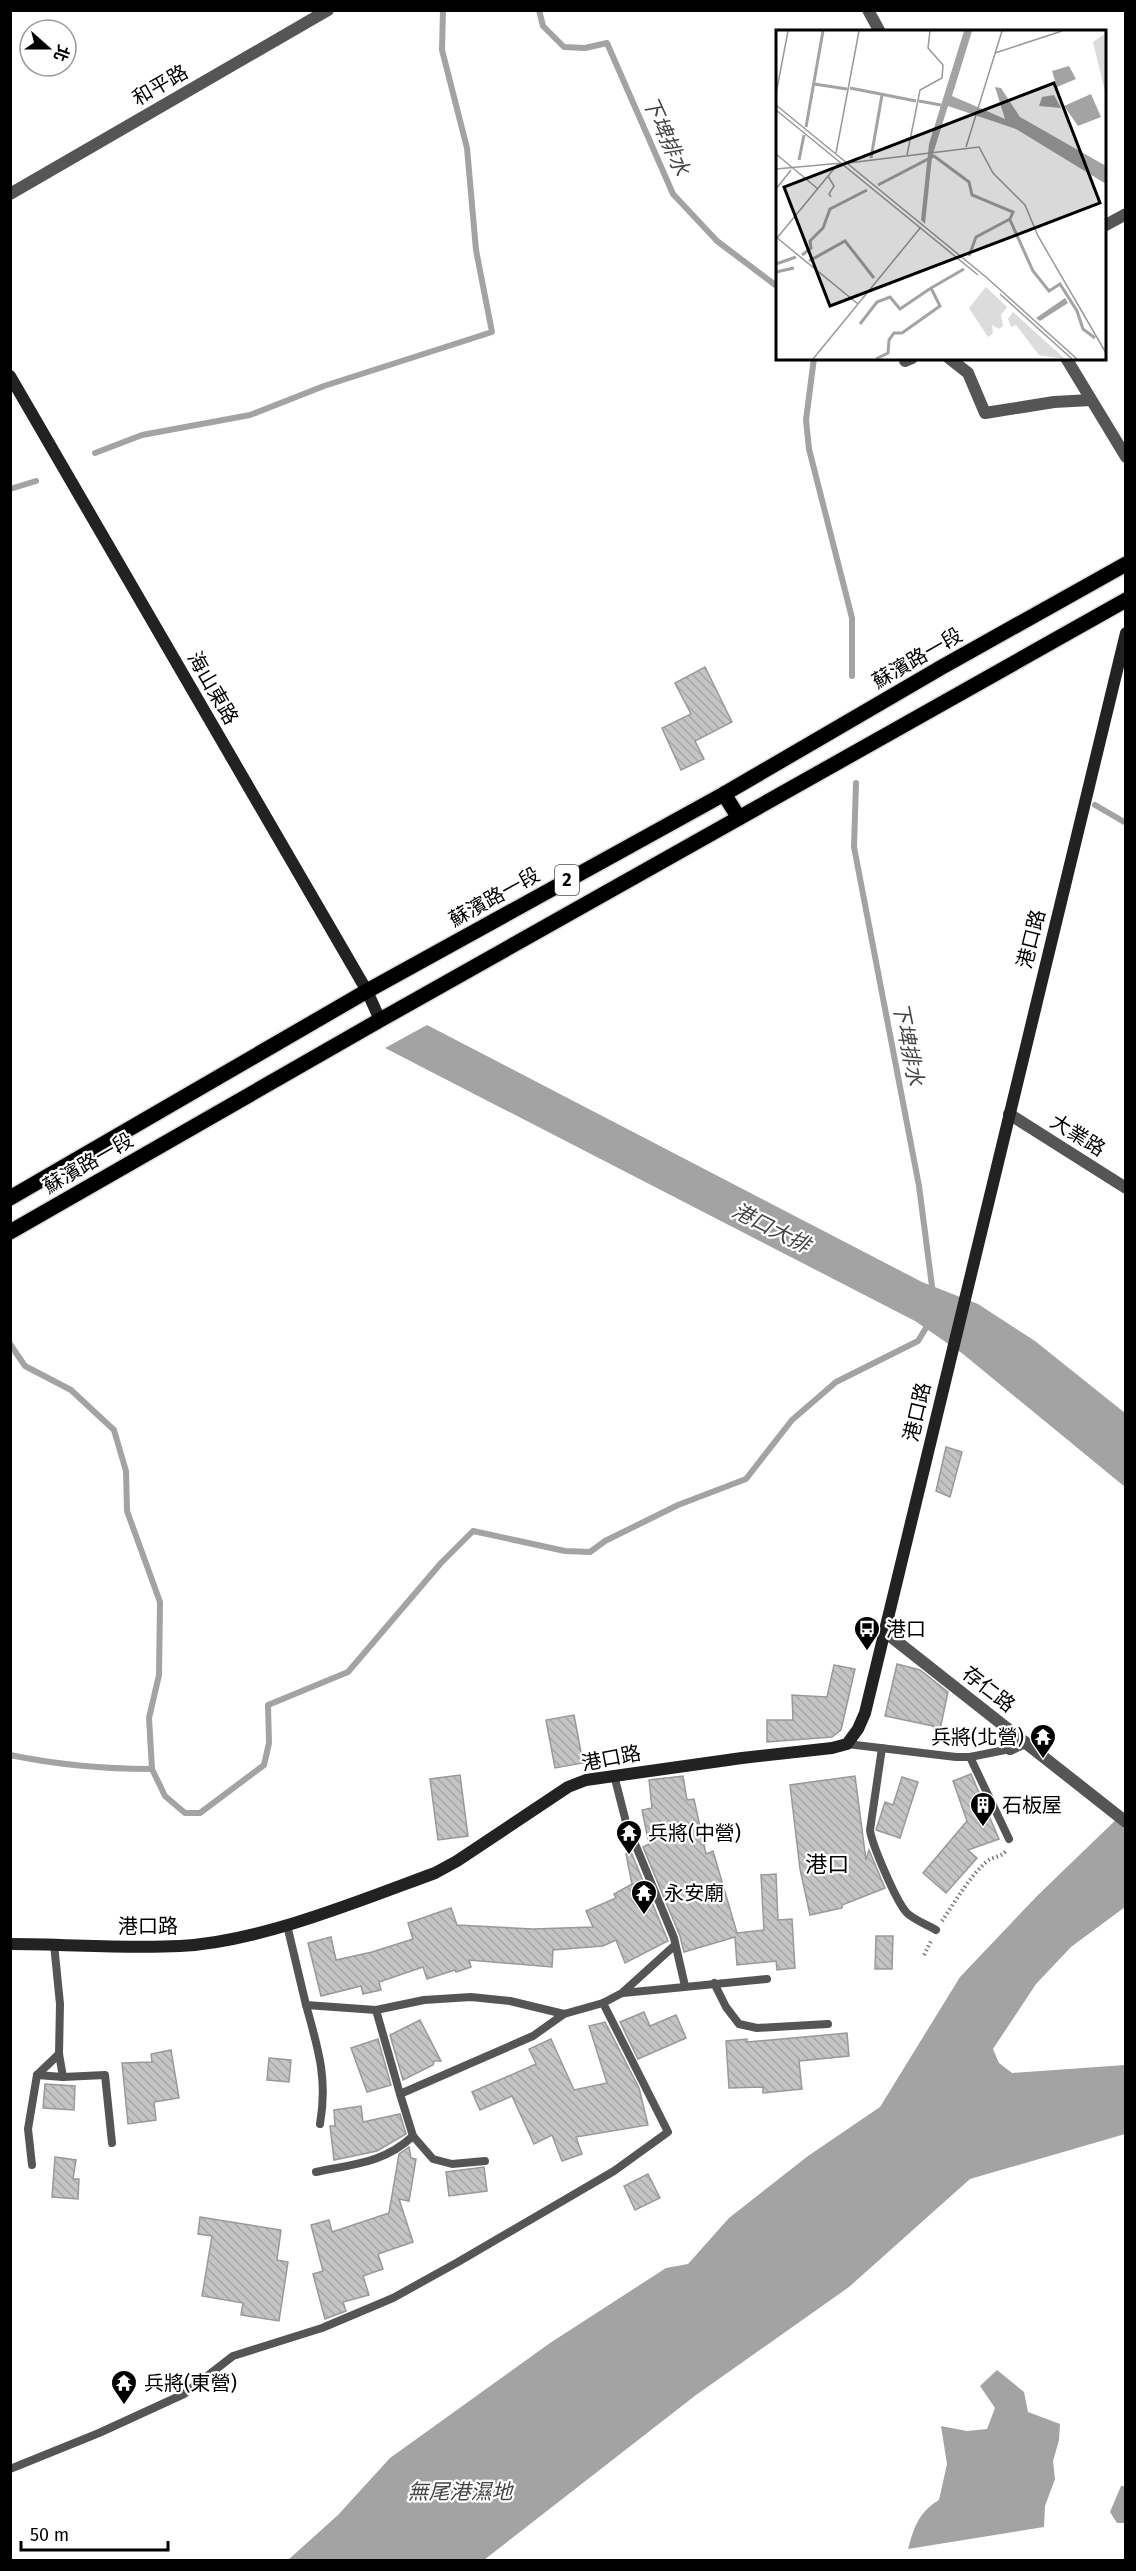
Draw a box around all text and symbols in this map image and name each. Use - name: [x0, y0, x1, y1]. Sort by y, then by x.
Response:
- north arrow: [18, 18, 78, 78]
- inset map: [776, 30, 1106, 360]
- text: 北: [50, 42, 73, 64]
- street label: 和平路: [128, 60, 192, 110]
- water label: 下埤排水: [637, 92, 695, 181]
- street label: 蘇濱路一段: [868, 623, 966, 693]
- street label: 海山東路: [183, 647, 243, 729]
- street label: 蘇濱路一段: [444, 862, 544, 932]
- road number: 2: [555, 865, 579, 895]
- street label: 港口路: [1012, 907, 1050, 971]
- water label: 下埤排水: [887, 1000, 929, 1089]
- street label: 大業路: [1046, 1109, 1110, 1161]
- street label: 蘇濱路一段: [39, 1128, 137, 1198]
- water label: 港口大排: [728, 1197, 817, 1260]
- street label: 港口路: [899, 1380, 935, 1444]
- bus stop icon: 港口: [852, 1614, 882, 1652]
- place label: 港口: [886, 1617, 926, 1641]
- street label: 存仁路: [958, 1661, 1020, 1717]
- temple icon: 兵將(北營): [1028, 1722, 1058, 1760]
- place label: 兵將(北營): [931, 1725, 1024, 1749]
- street label: 港口路: [579, 1740, 643, 1776]
- building icon: 石板屋: [968, 1790, 998, 1828]
- place label: 石板屋: [1002, 1793, 1062, 1817]
- temple icon: 兵將(中營): [614, 1818, 644, 1856]
- place label: 兵將(中營): [648, 1821, 741, 1845]
- district label: 港口: [805, 1851, 849, 1878]
- temple icon: 永安廟: [629, 1878, 659, 1916]
- place label: 永安廟: [664, 1881, 724, 1905]
- street label: 港口路: [118, 1914, 178, 1938]
- temple icon: 兵將(東營): [109, 2368, 139, 2406]
- place label: 兵將(東營): [144, 2371, 237, 2395]
- water label: 無尾港濕地: [408, 2479, 514, 2505]
- scale bar: [21, 2514, 168, 2552]
- text: 50 m: [30, 2524, 69, 2546]

